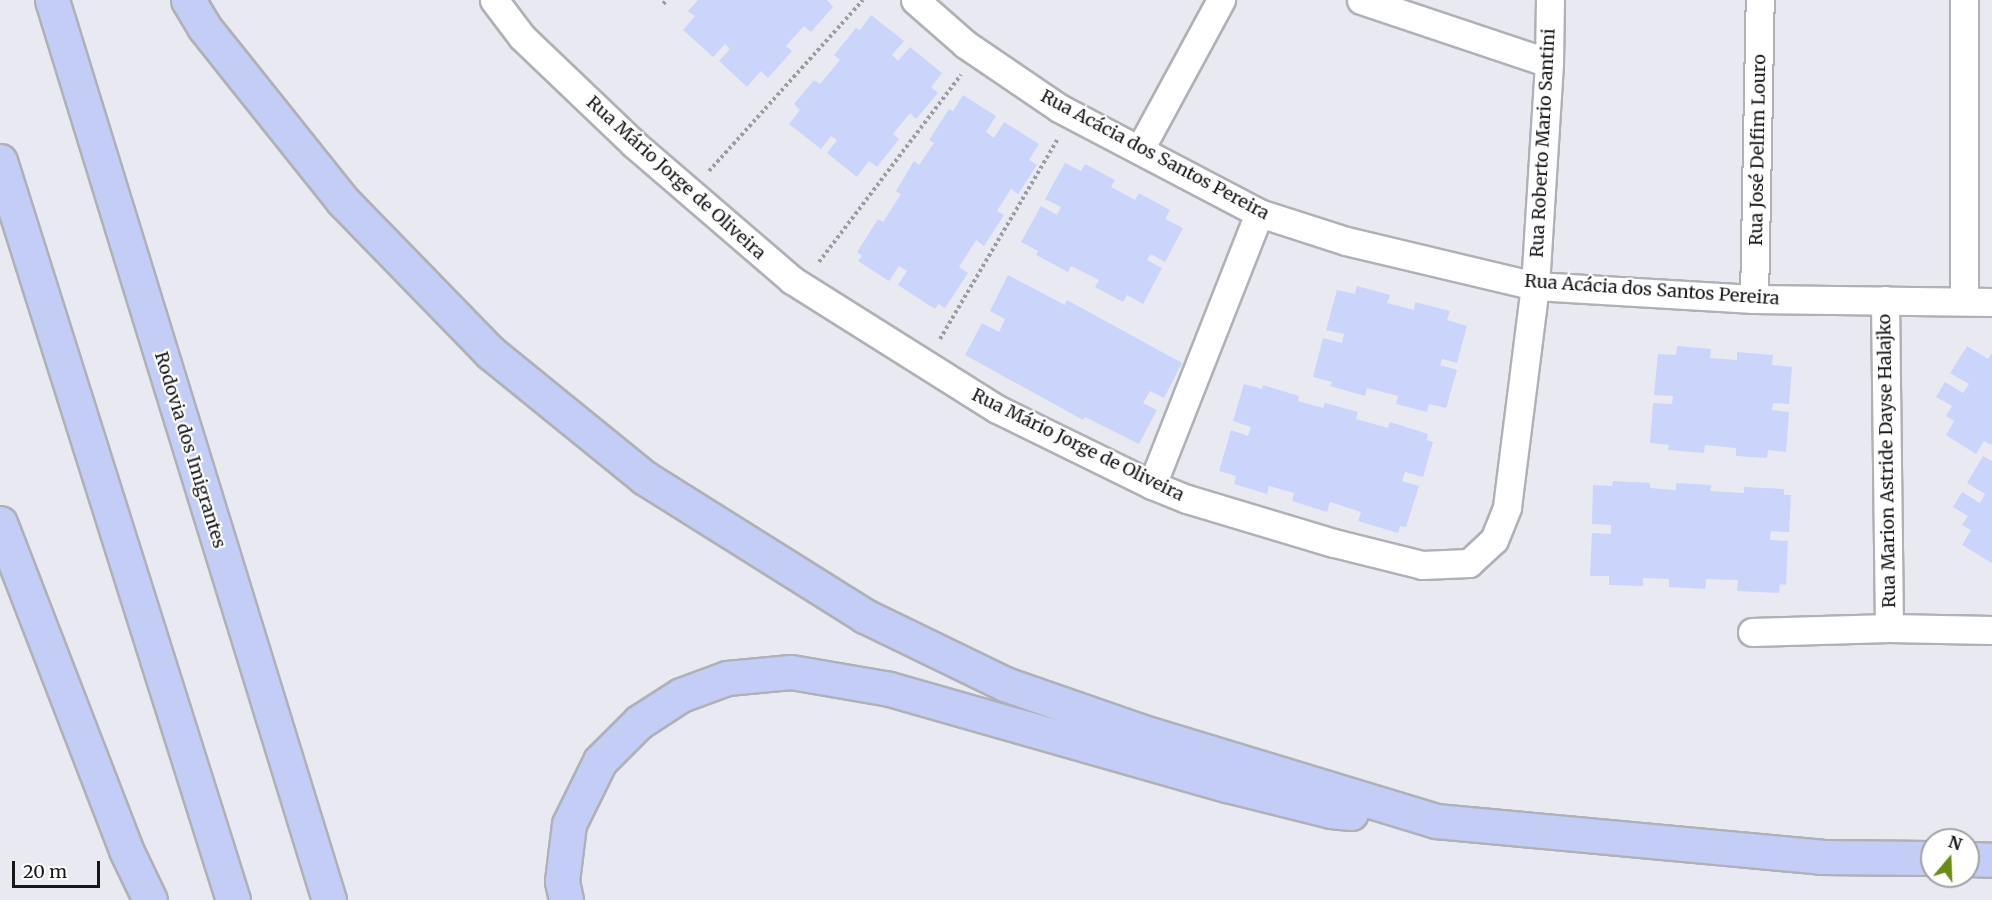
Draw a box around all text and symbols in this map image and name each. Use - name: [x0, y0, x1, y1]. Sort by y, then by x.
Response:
- street label: Rua Roberto Mario Santini: [1526, 28, 1560, 258]
- street label: Rua José Delfim Louro: [1746, 54, 1770, 246]
- street label: Rua Acácia dos Santos Pereira: [1037, 85, 1273, 225]
- street label: Rua Mário Jorge de Oliveira: [582, 92, 770, 264]
- street label: Rua Acácia dos Santos Pereira: [1524, 270, 1780, 310]
- street label: Rua Marion Astride Dayse Halajko: [1874, 314, 1900, 608]
- street label: Rodovia dos Imigrantes: [150, 349, 230, 551]
- street label: Rua Mário Jorge de Oliveira: [968, 384, 1188, 506]
- north arrow: [1920, 828, 1980, 888]
- text: N: [1946, 831, 1964, 854]
- scale bar: [15, 849, 104, 887]
- text: 20 m: [23, 860, 67, 883]

